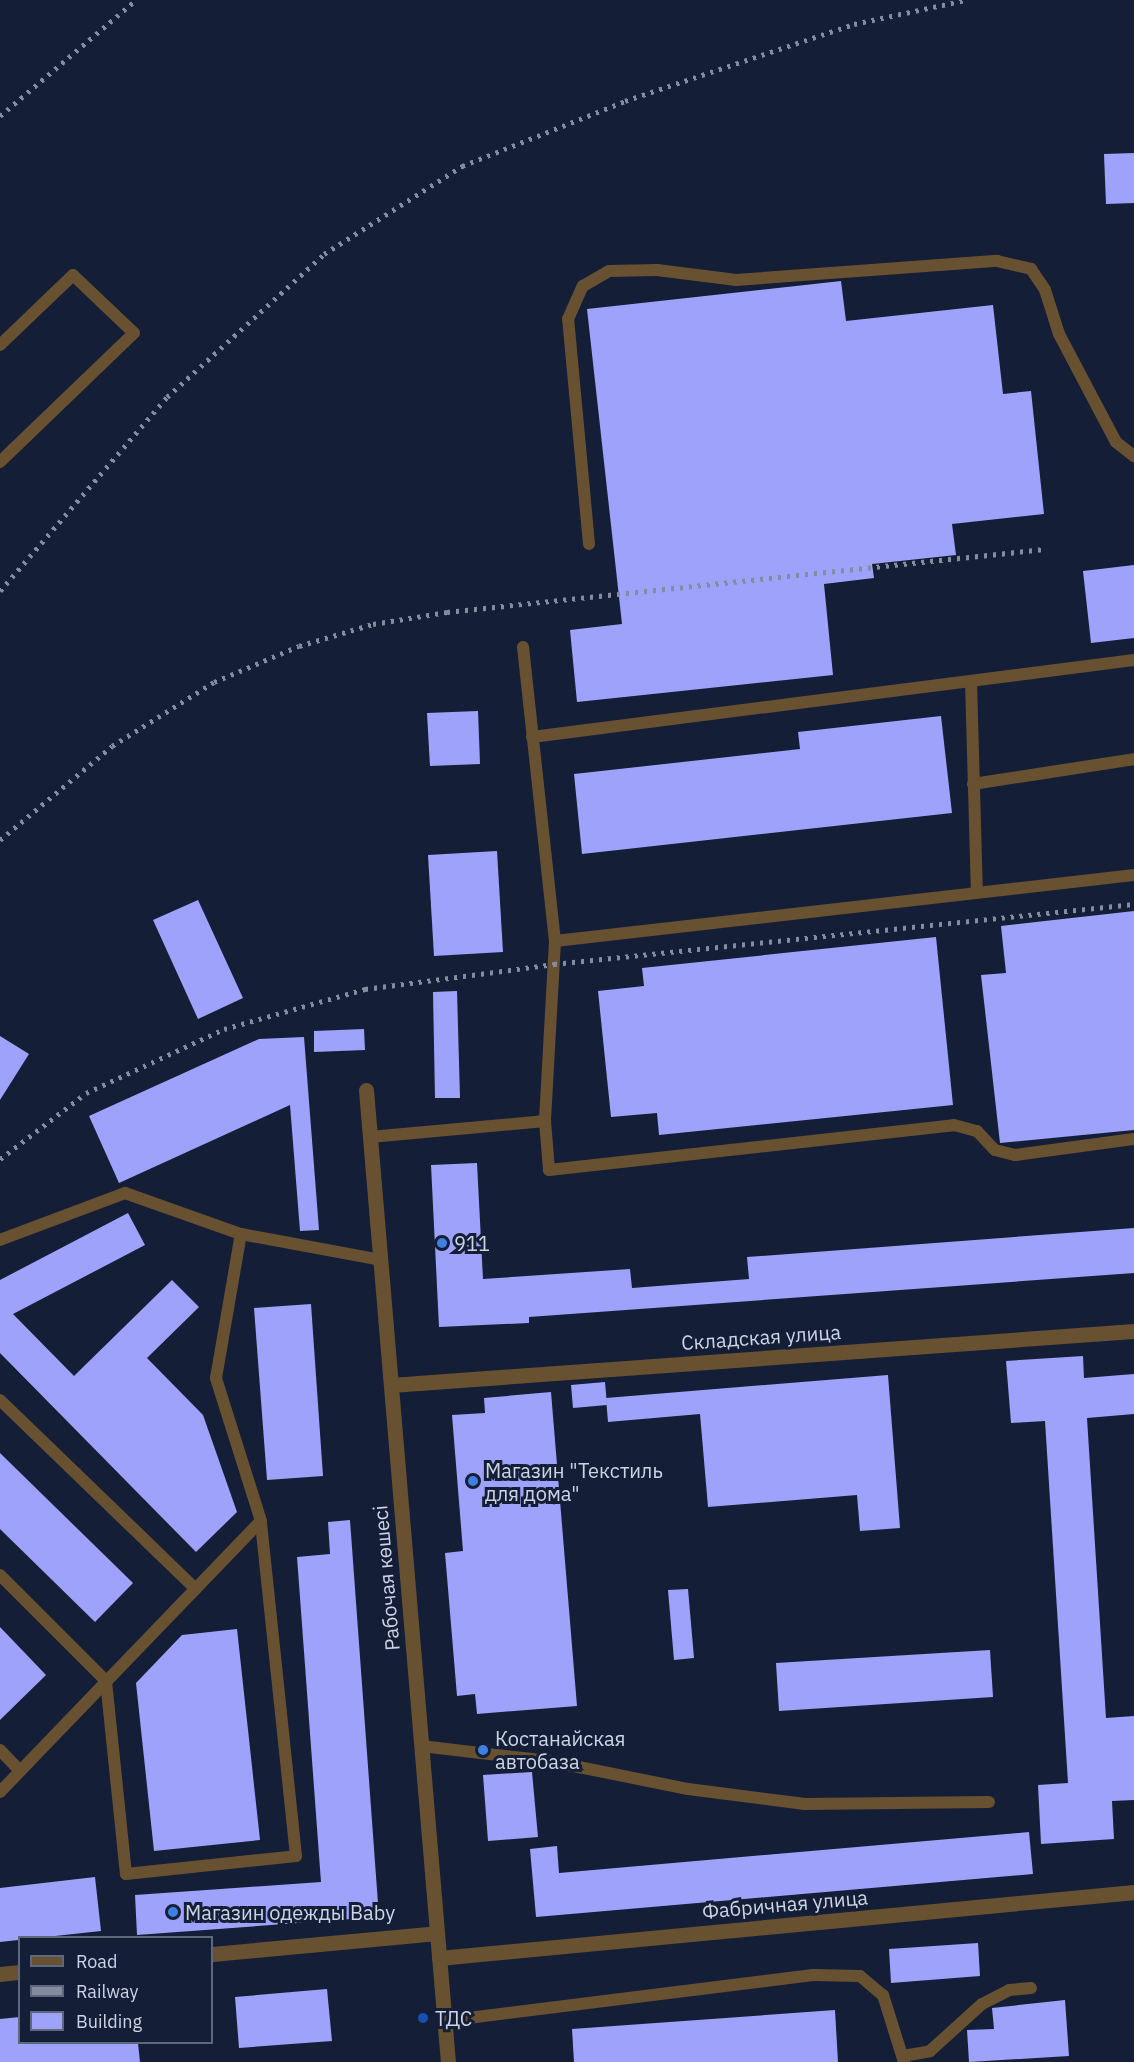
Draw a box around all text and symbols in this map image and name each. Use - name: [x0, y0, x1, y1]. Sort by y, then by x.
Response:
- place label: 911: [454, 1231, 490, 1255]
- marker: 911: [435, 1236, 449, 1250]
- street label: Складская улица: [680, 1319, 842, 1355]
- place label: Магазин "Текстиль для дома": [485, 1458, 663, 1505]
- marker: Магазин "Текстиль для дома": [466, 1474, 480, 1488]
- street label: Рабочая көшесі: [368, 1504, 404, 1652]
- place label: Костанайская автобаза: [495, 1726, 625, 1773]
- marker: Костанайская автобаза: [476, 1743, 490, 1757]
- street label: Фабричная улица: [701, 1885, 869, 1923]
- place label: Магазин одежды Baby: [185, 1900, 395, 1924]
- marker: Магазин одежды Baby: [166, 1905, 180, 1919]
- legend: [18, 1936, 213, 2044]
- text: Road: [76, 1950, 117, 1973]
- text: Railway: [76, 1980, 138, 2003]
- place label: ТДС: [435, 2006, 472, 2030]
- text: Building: [76, 2010, 142, 2033]
- marker: ТДС: [416, 2011, 430, 2025]

